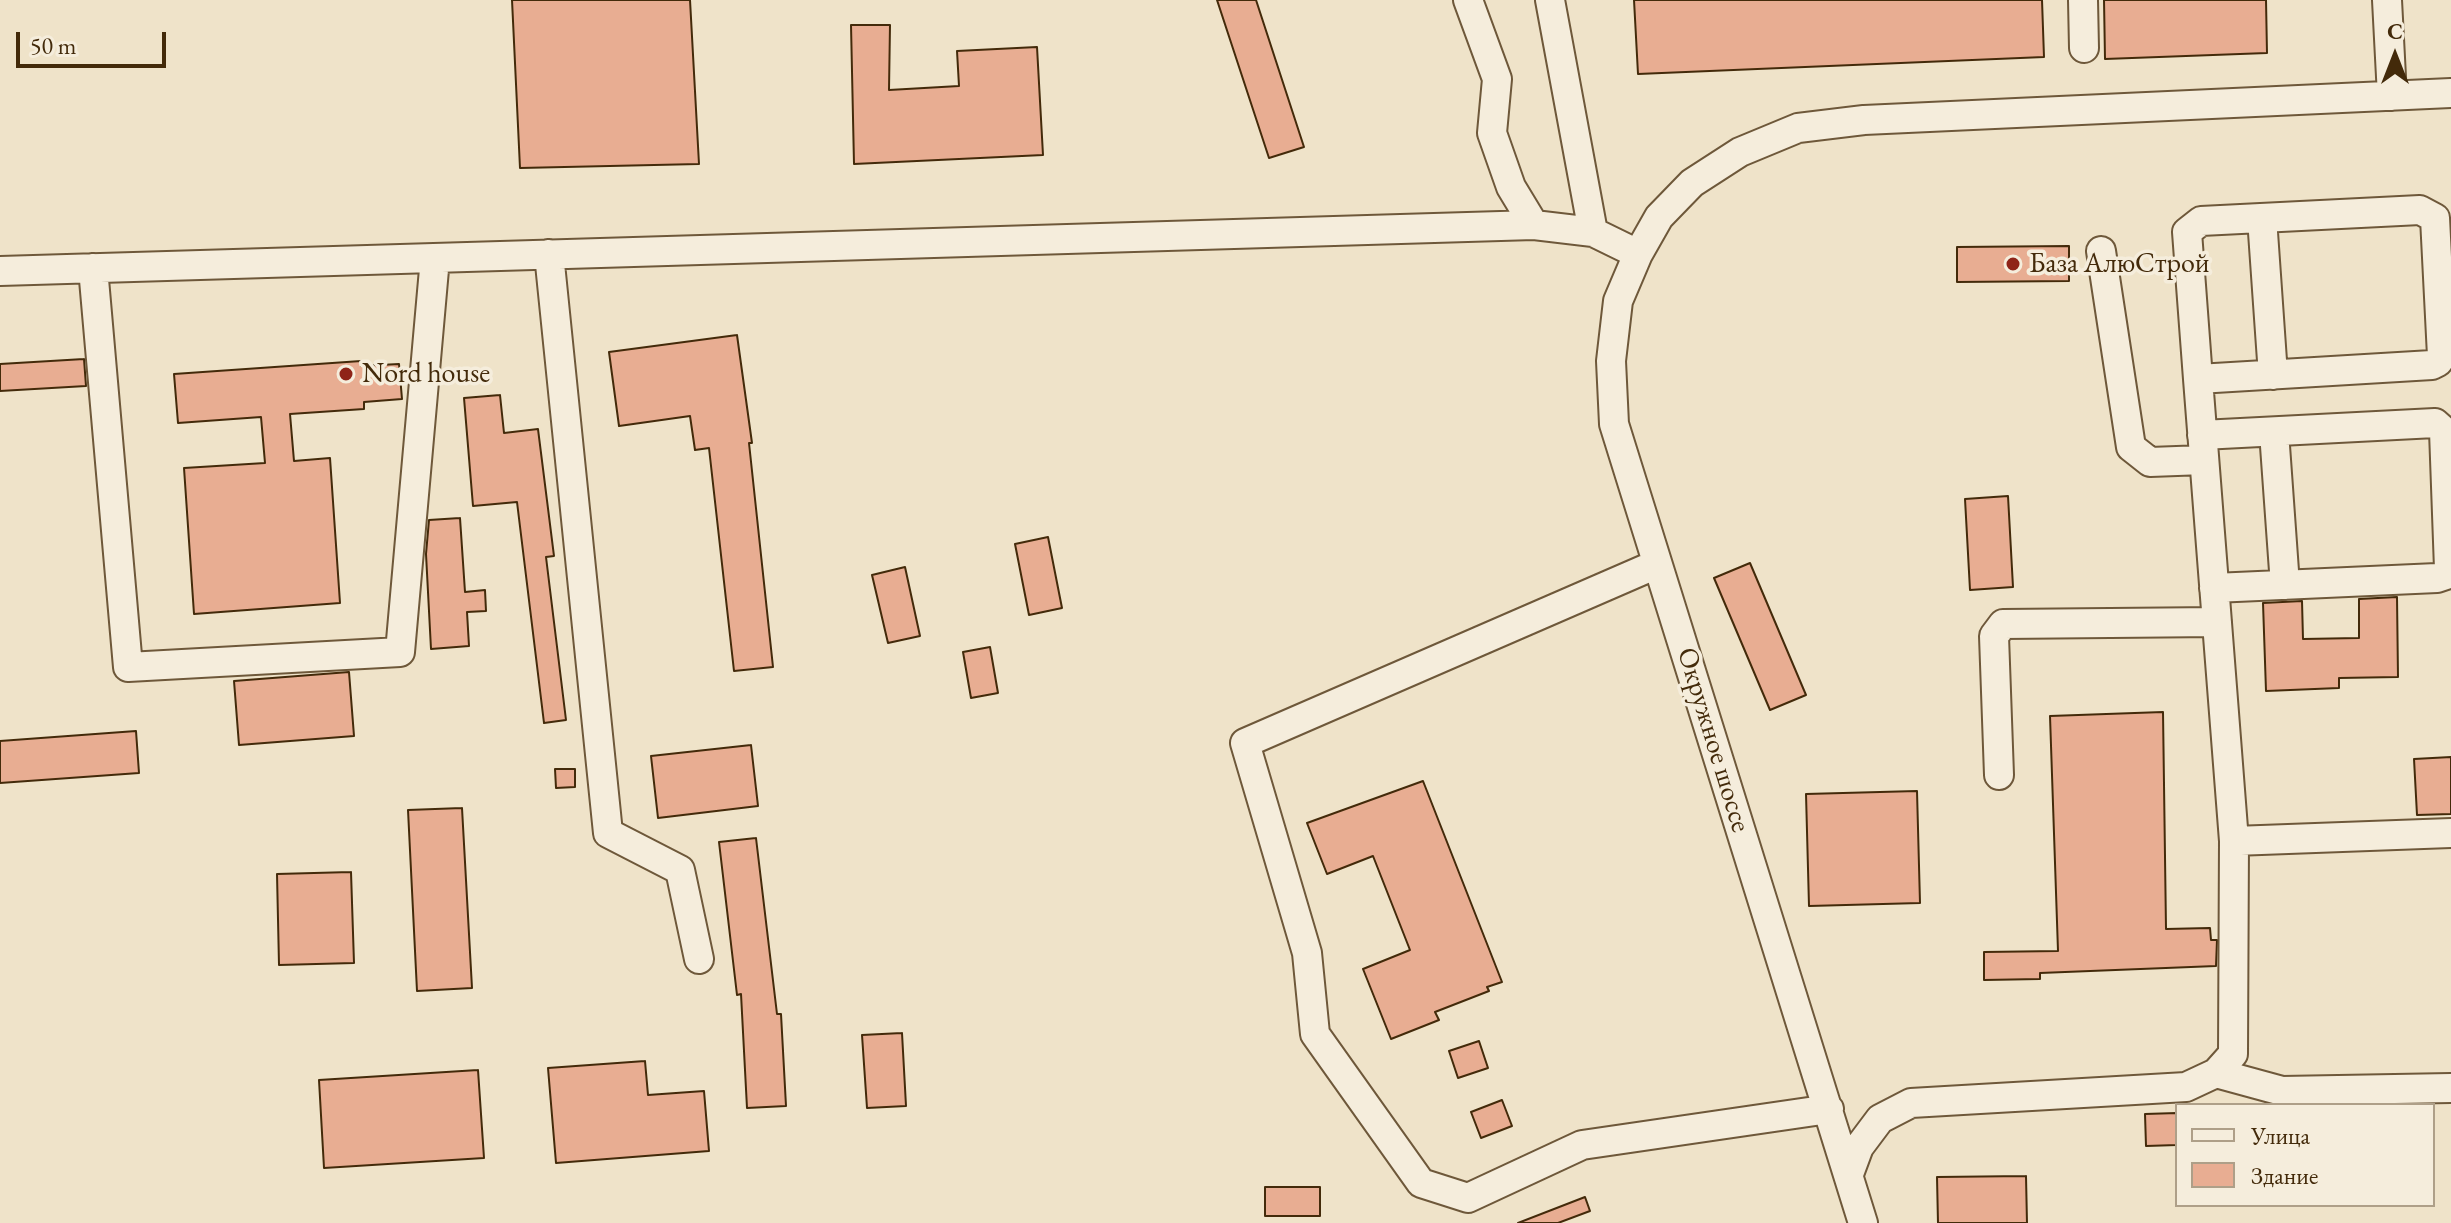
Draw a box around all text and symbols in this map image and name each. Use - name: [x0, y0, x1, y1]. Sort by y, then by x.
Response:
- scale bar: [20, 16, 170, 66]
- north arrow: [2355, 16, 2435, 96]
- text: С: [2387, 17, 2403, 46]
- text: 50 m: [30, 30, 77, 61]
- place label: База АлюСтрой: [2029, 247, 2210, 281]
- marker: База АлюСтрой: [2004, 255, 2022, 273]
- place label: Nord house: [362, 357, 490, 391]
- marker: Nord house: [337, 365, 355, 383]
- street label: Окружное шоссе: [1669, 644, 1757, 836]
- legend: [2175, 1103, 2435, 1207]
- text: Улица: [2251, 1120, 2310, 1151]
- text: Здание: [2251, 1160, 2318, 1191]

